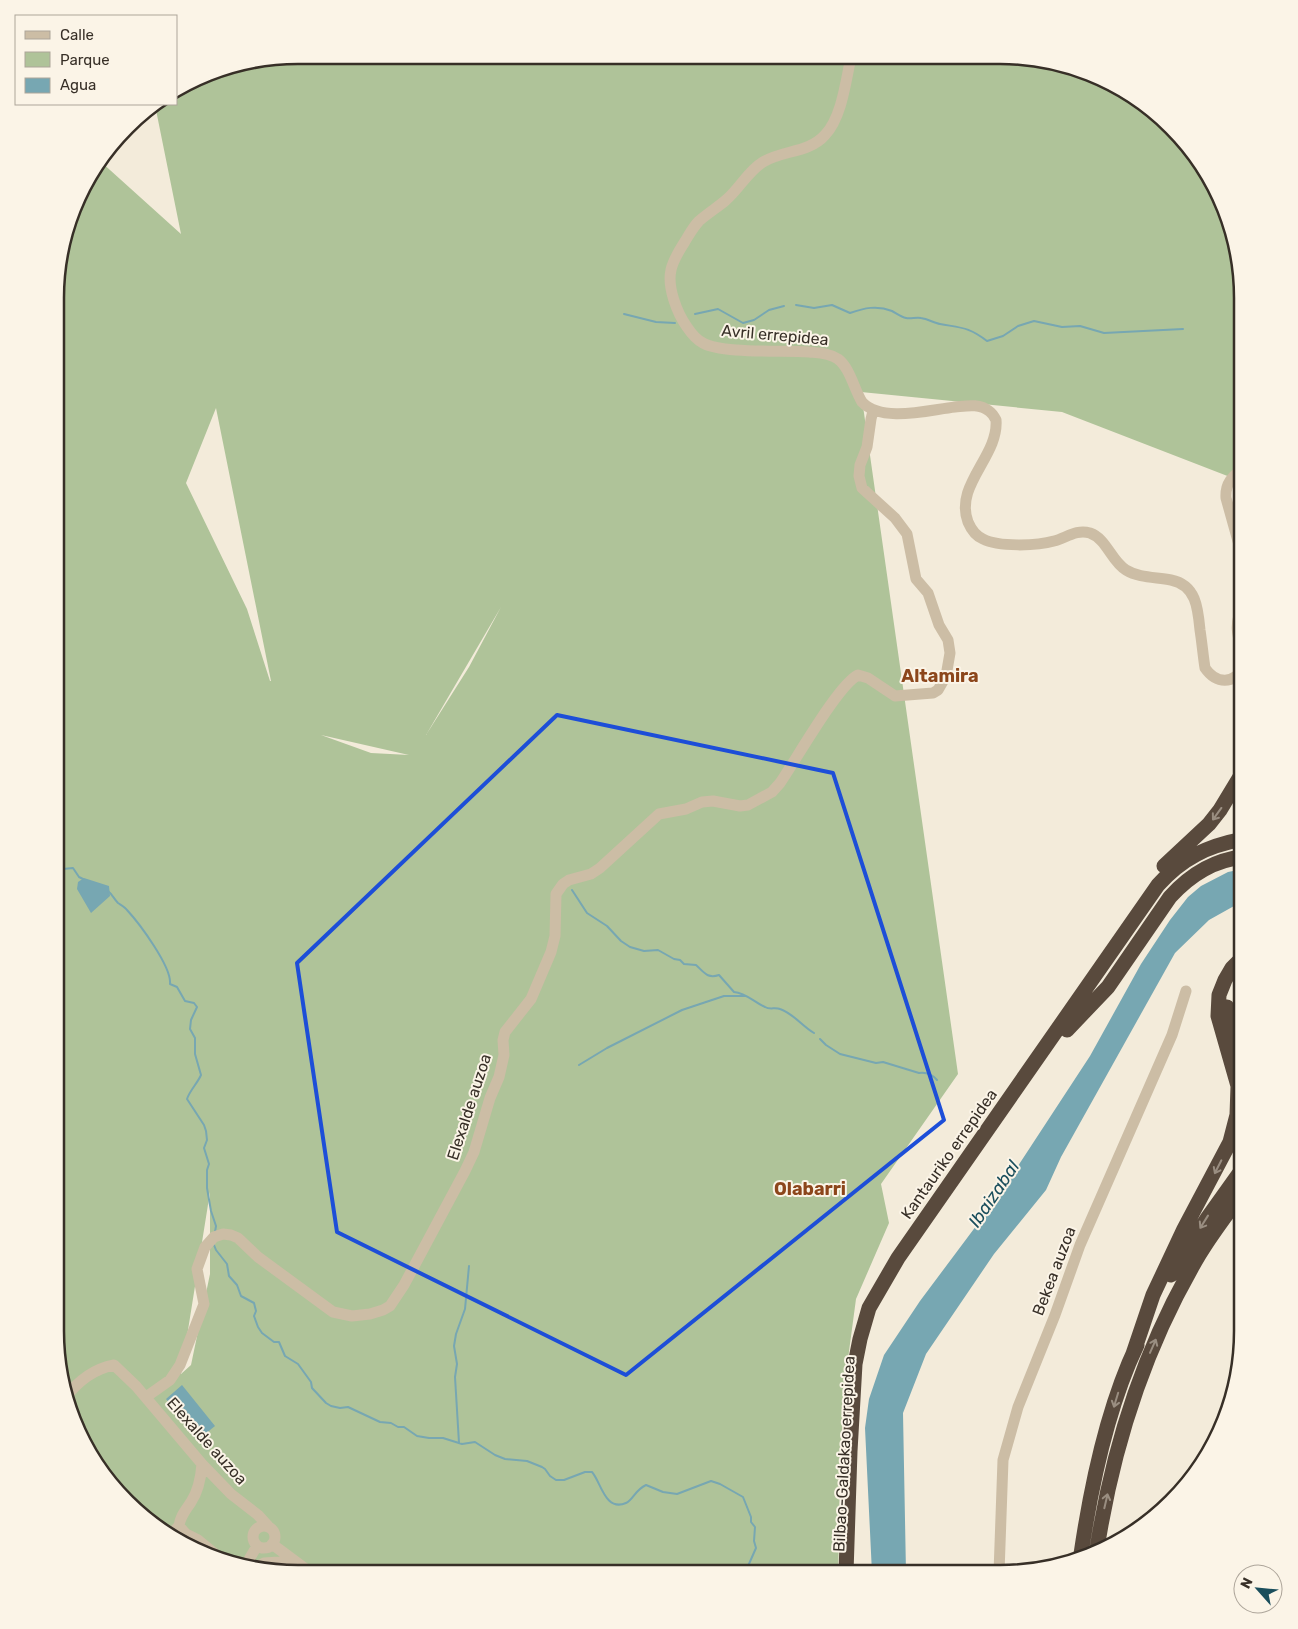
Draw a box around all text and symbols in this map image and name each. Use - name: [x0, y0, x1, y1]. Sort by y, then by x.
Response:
- legend: [15, 15, 178, 105]
- text: Calle: [60, 26, 94, 44]
- text: Parque: [60, 51, 110, 69]
- text: Agua: [60, 76, 96, 94]
- street label: Avril errepidea: [721, 321, 829, 349]
- district label: Altamira: [901, 665, 979, 687]
- one-way arrow: [1212, 807, 1222, 821]
- street label: Elexalde auzoa: [443, 1051, 495, 1163]
- street label: Kantauriko errepidea: [897, 1085, 1001, 1223]
- water label: Ibaizabal: [964, 1156, 1025, 1232]
- one-way arrow: [1213, 1159, 1222, 1174]
- district label: Olabarri: [774, 1178, 846, 1200]
- one-way arrow: [1199, 1215, 1209, 1229]
- street label: Bekea auzoa: [1028, 1224, 1080, 1318]
- one-way arrow: [1149, 1339, 1159, 1354]
- street label: Bilbao-Galdakao errepidea: [829, 1355, 859, 1553]
- one-way arrow: [1111, 1391, 1121, 1407]
- street label: Elexalde auzoa: [163, 1394, 251, 1488]
- one-way arrow: [1102, 1494, 1111, 1510]
- north arrow: [1233, 1564, 1283, 1614]
- text: N: [1237, 1575, 1257, 1592]

